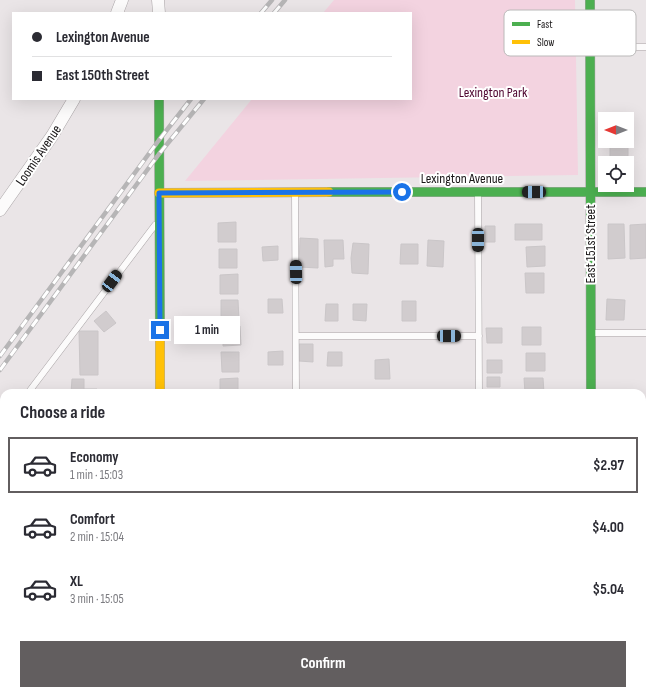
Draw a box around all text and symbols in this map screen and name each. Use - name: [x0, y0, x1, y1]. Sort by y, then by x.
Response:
- legend: [504, 10, 636, 56]
- text: Fast: [537, 18, 553, 31]
- text: Lexington Avenue: [56, 28, 150, 47]
- text: Slow: [537, 36, 554, 49]
- text: East 150th Street: [56, 66, 149, 85]
- park label: Lexington Park: [459, 84, 528, 101]
- north arrow: [598, 112, 634, 148]
- map controls: [598, 112, 634, 192]
- street label: Loomis Avenue: [12, 122, 65, 189]
- button: locate: [598, 156, 634, 192]
- street label: Lexington Avenue: [421, 170, 503, 187]
- route start: [393, 183, 411, 201]
- car: [522, 186, 546, 198]
- street label: East 151st Street: [582, 205, 599, 283]
- car: [472, 228, 484, 252]
- car: [290, 260, 302, 284]
- car: [100, 268, 124, 294]
- callout: 1 min: [174, 316, 240, 344]
- route end: [151, 321, 169, 339]
- text: 1 min: [195, 322, 219, 338]
- car: [437, 330, 461, 342]
- text: Choose a ride: [20, 402, 105, 423]
- icon: car: [22, 447, 58, 483]
- text: Economy: [70, 448, 119, 467]
- text: $2.97: [593, 456, 624, 475]
- text: 1 min · 15:03: [70, 467, 123, 483]
- icon: car: [22, 509, 58, 545]
- text: Comfort: [70, 510, 115, 529]
- text: $4.00: [592, 518, 624, 537]
- text: 2 min · 15:04: [70, 529, 124, 545]
- icon: car: [22, 571, 58, 607]
- text: XL: [70, 572, 83, 591]
- text: $5.04: [593, 580, 624, 599]
- text: 3 min · 15:05: [70, 591, 124, 607]
- button: Confirm: [20, 641, 626, 687]

